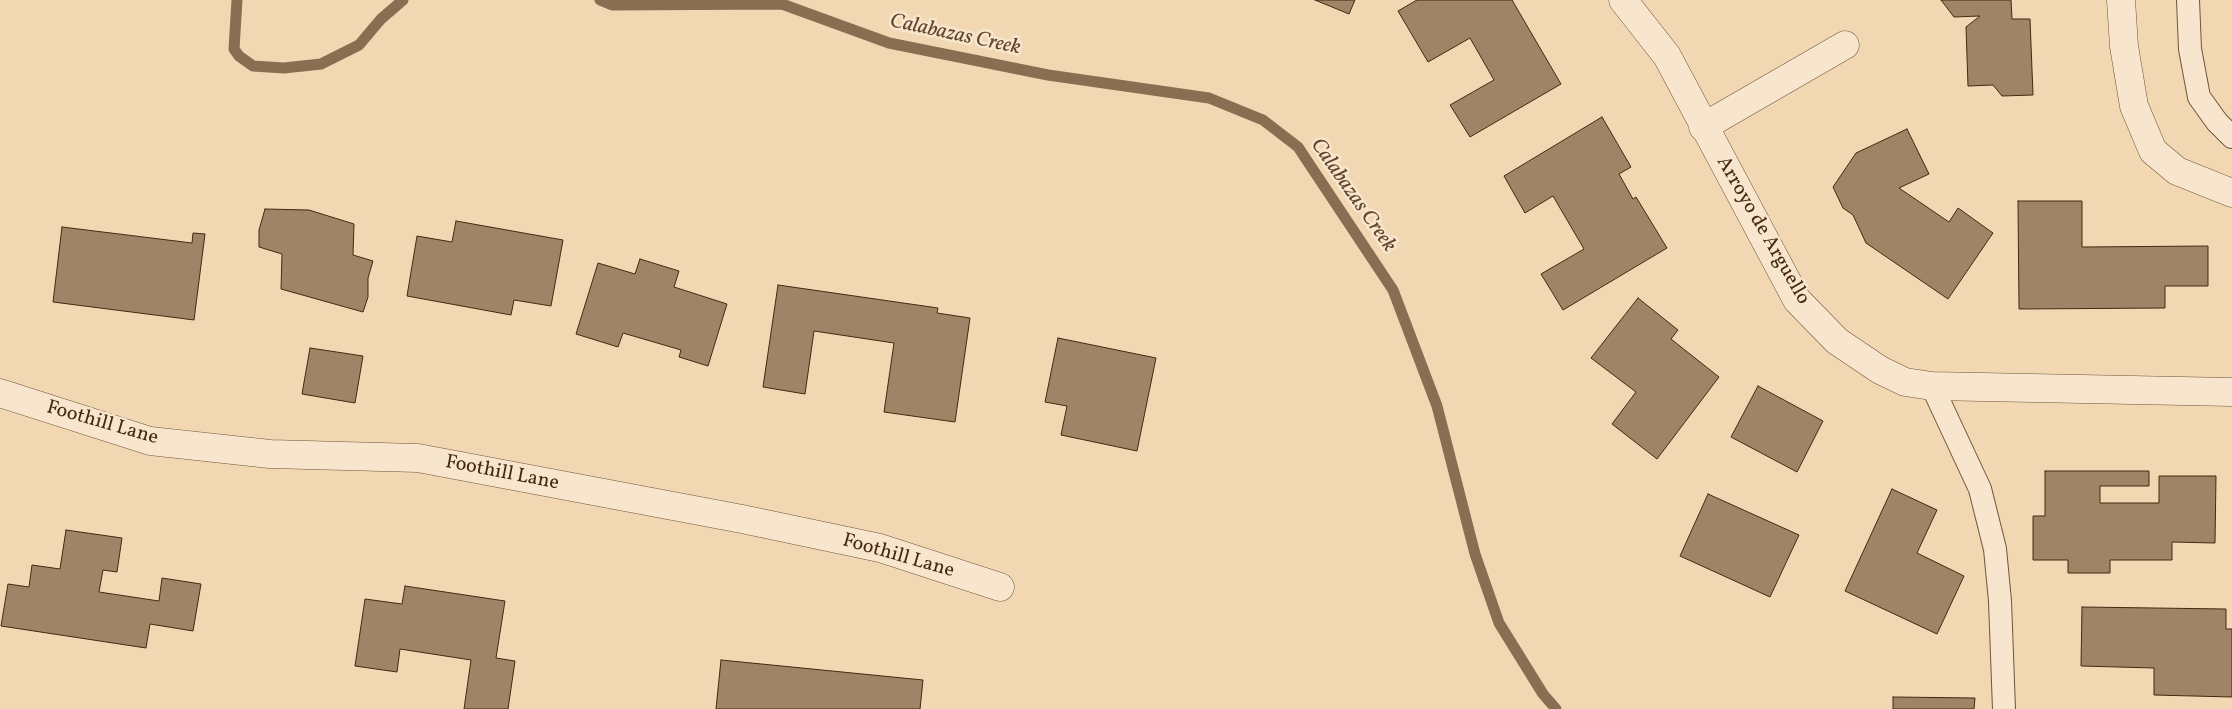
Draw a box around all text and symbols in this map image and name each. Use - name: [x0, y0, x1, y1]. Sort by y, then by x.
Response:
- water label: Calabazas Creek: [887, 10, 1023, 62]
- water label: Calabazas Creek: [1304, 134, 1400, 258]
- street label: Arroyo de Arguello: [1710, 153, 1814, 309]
- street label: Foothill Lane: [43, 397, 161, 451]
- street label: Foothill Lane: [443, 451, 561, 497]
- street label: Foothill Lane: [839, 530, 957, 584]

